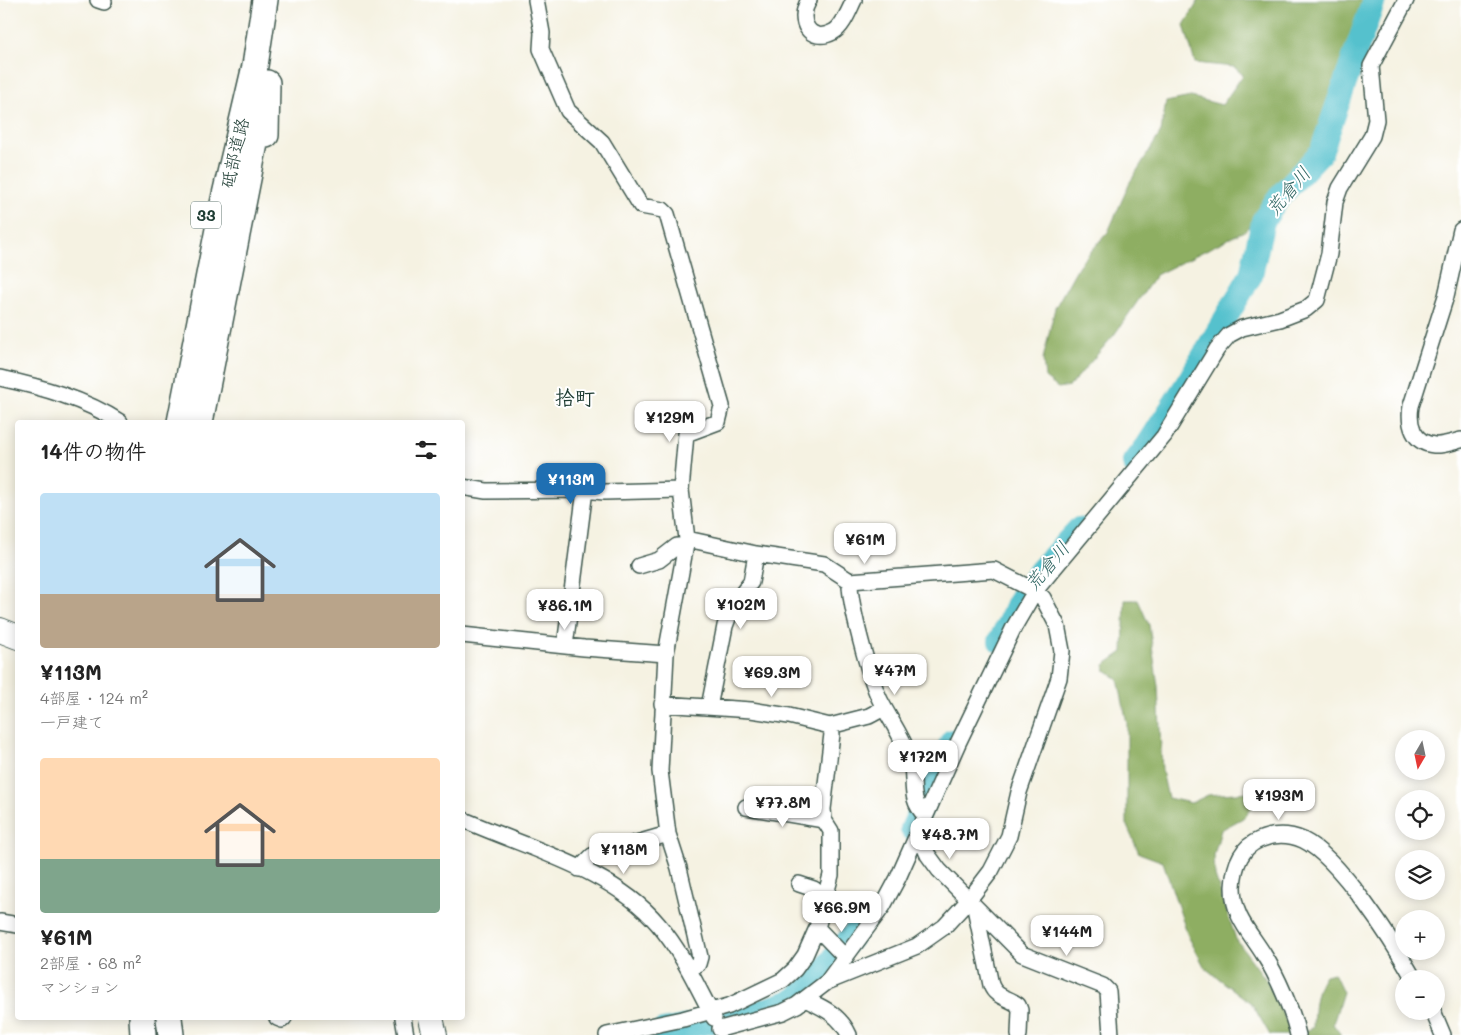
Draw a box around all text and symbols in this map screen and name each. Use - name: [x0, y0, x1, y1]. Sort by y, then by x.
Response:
- street label: 砥部道路: [214, 115, 254, 191]
- water label: 荒倉川: [1260, 161, 1316, 221]
- road number: 33: [191, 202, 221, 228]
- district label: 拾町: [555, 384, 595, 410]
- pin: ¥129M: [635, 400, 705, 443]
- text: ¥129M: [645, 406, 695, 427]
- icon: filters: [412, 436, 440, 464]
- text: 14件の物件: [40, 437, 147, 464]
- pin: ¥113M: [536, 462, 606, 505]
- text: ¥113M: [547, 468, 595, 489]
- pin: ¥61M: [835, 522, 895, 565]
- icon: home: [195, 525, 285, 615]
- text: ¥61M: [845, 528, 885, 549]
- water label: 荒倉川: [1019, 536, 1075, 596]
- pin: ¥86.1M: [524, 588, 606, 631]
- pin: ¥102M: [706, 588, 776, 630]
- text: ¥102M: [716, 593, 766, 614]
- text: ¥86.1M: [537, 594, 593, 615]
- pin: ¥47M: [865, 654, 925, 696]
- pin: ¥69.3M: [731, 656, 813, 698]
- text: ¥113M: [40, 658, 102, 685]
- text: ¥47M: [874, 659, 916, 680]
- text: ¥69.3M: [743, 661, 801, 682]
- text: 4部屋 · 124 m²: [40, 687, 148, 708]
- text: 一戸建て: [40, 711, 104, 732]
- north arrow: [1395, 730, 1445, 780]
- map controls: [1395, 730, 1445, 1020]
- pin: ¥172M: [888, 740, 958, 782]
- text: ¥172M: [899, 745, 947, 766]
- pin: ¥193M: [1244, 778, 1314, 821]
- text: ¥193M: [1254, 784, 1304, 805]
- pin: ¥77.8M: [742, 786, 824, 828]
- icon: home: [195, 790, 285, 880]
- button: locate: [1395, 790, 1445, 840]
- text: ¥77.8M: [755, 791, 811, 812]
- pin: ¥48.7M: [909, 818, 991, 860]
- text: ¥48.7M: [921, 823, 979, 844]
- pin: ¥118M: [589, 832, 659, 875]
- text: ¥118M: [600, 838, 648, 859]
- button: layers: [1395, 850, 1445, 900]
- pin: ¥66.9M: [801, 890, 883, 933]
- text: ¥66.9M: [813, 896, 871, 917]
- button: +: [1395, 910, 1445, 960]
- pin: ¥144M: [1032, 914, 1102, 957]
- text: ¥144M: [1042, 920, 1092, 941]
- text: ¥61M: [40, 923, 93, 950]
- text: 2部屋 · 68 m²: [40, 952, 141, 973]
- button: −: [1395, 970, 1445, 1020]
- text: マンション: [40, 976, 119, 997]

